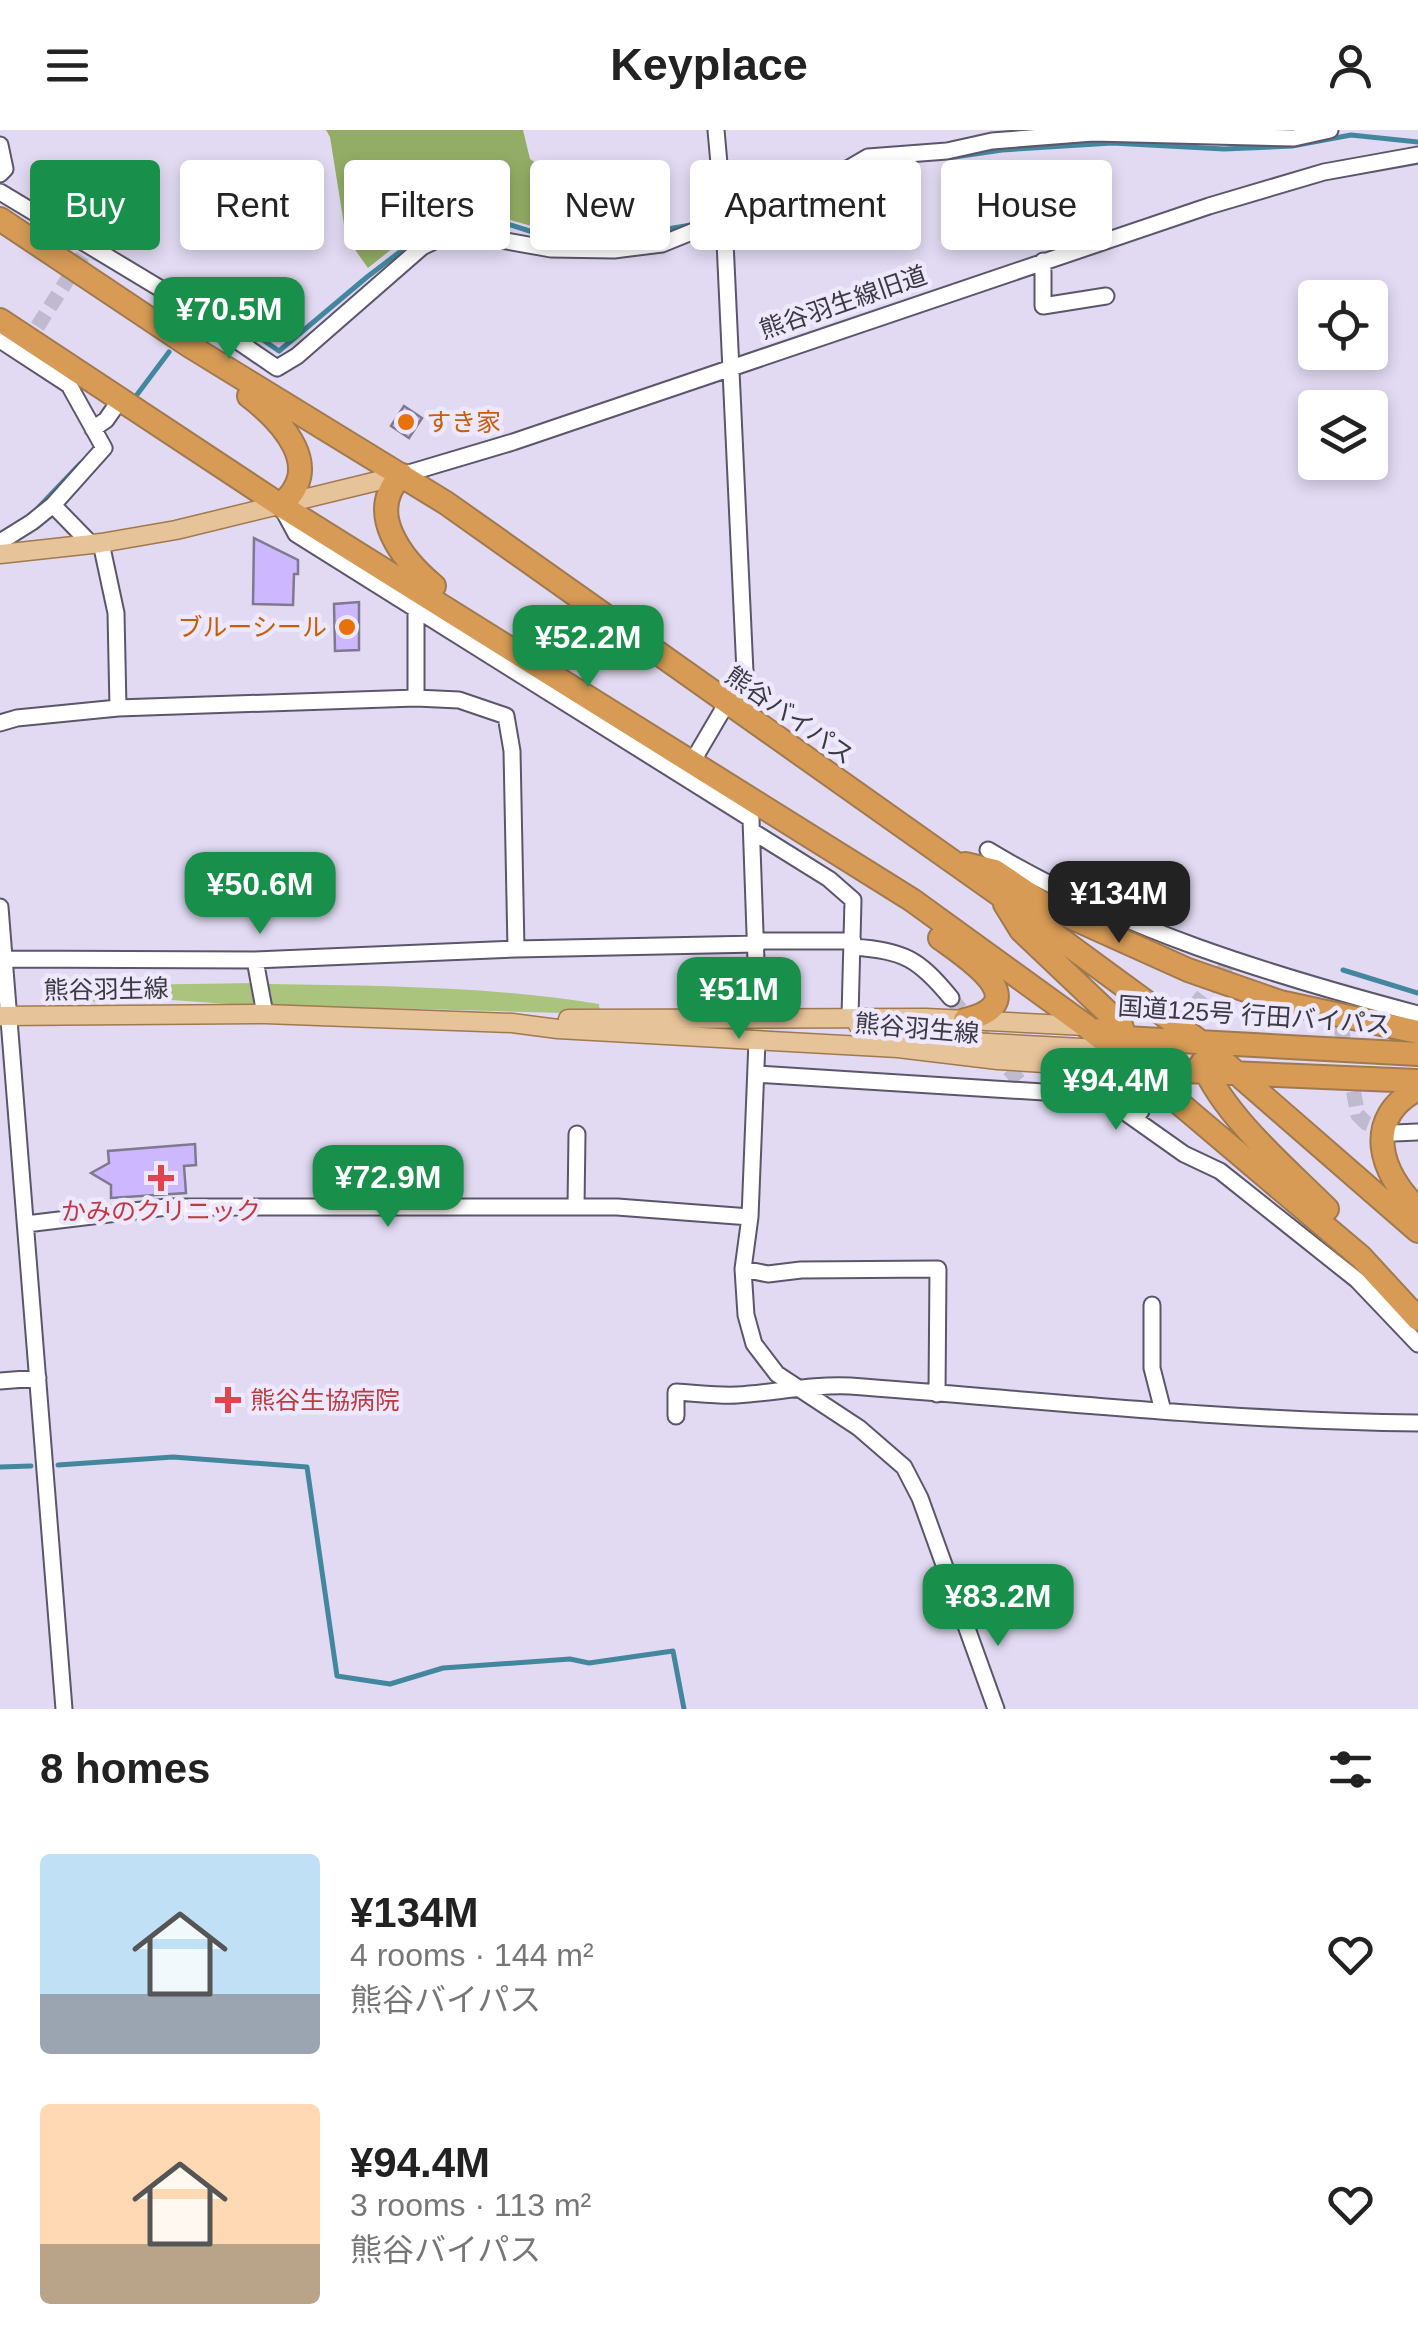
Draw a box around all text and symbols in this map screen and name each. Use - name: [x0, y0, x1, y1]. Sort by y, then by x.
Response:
- icon: menu: [40, 38, 95, 93]
- icon: person: [1323, 38, 1378, 93]
- text: Keyplace: [610, 39, 808, 90]
- chip: Buy: [30, 160, 160, 250]
- chip: Rent: [180, 160, 324, 250]
- chip: Filters: [344, 160, 510, 250]
- chip: New: [530, 160, 670, 250]
- chip: Apartment: [690, 160, 921, 250]
- chip: House: [941, 160, 1112, 250]
- street label: 熊谷羽生線旧道: [756, 260, 930, 344]
- pin: ¥70.5M: [148, 277, 310, 362]
- map controls: [1298, 280, 1388, 480]
- button: locate: [1298, 280, 1388, 370]
- text: ¥70.5M: [176, 291, 282, 327]
- button: layers: [1298, 390, 1388, 480]
- place label: すき家: [426, 408, 501, 436]
- marker: すき家: [395, 411, 417, 433]
- pin: ¥52.2M: [507, 605, 669, 690]
- place label: ブルーシール: [177, 613, 327, 641]
- marker: ブルーシール: [336, 616, 358, 638]
- text: ¥52.2M: [535, 619, 641, 655]
- street label: 熊谷バイパス: [721, 661, 859, 769]
- pin: ¥50.6M: [179, 852, 341, 937]
- pin: ¥134M: [1049, 861, 1189, 946]
- text: ¥50.6M: [207, 866, 313, 902]
- text: ¥134M: [1070, 875, 1168, 911]
- pin: ¥51M: [680, 957, 798, 1042]
- text: ¥51M: [699, 971, 779, 1007]
- street label: 熊谷羽生線: [43, 974, 169, 1004]
- street label: 国道125号 行田バイパス: [1117, 992, 1391, 1038]
- street label: 熊谷羽生線: [854, 1009, 980, 1047]
- pin: ¥94.4M: [1035, 1048, 1197, 1133]
- text: ¥94.4M: [1063, 1062, 1169, 1098]
- pin: ¥72.9M: [307, 1145, 469, 1230]
- text: ¥72.9M: [335, 1159, 441, 1195]
- marker: かみのクリニック: [148, 1165, 174, 1191]
- place label: かみのクリニック: [61, 1197, 261, 1225]
- place label: 熊谷生協病院: [250, 1386, 400, 1414]
- marker: 熊谷生協病院: [215, 1387, 241, 1413]
- pin: ¥83.2M: [917, 1564, 1079, 1649]
- text: ¥83.2M: [945, 1578, 1051, 1614]
- icon: filters: [1323, 1742, 1378, 1797]
- text: 8 homes: [40, 1745, 210, 1792]
- text: ¥134M: [350, 1889, 478, 1936]
- icon: home: [120, 1894, 240, 2014]
- icon: heart: [1323, 1927, 1378, 1982]
- text: 4 rooms · 144 m²: [350, 1937, 594, 1973]
- text: 熊谷バイパス: [350, 1982, 541, 2018]
- text: ¥94.4M: [350, 2139, 490, 2186]
- icon: home: [120, 2144, 240, 2264]
- icon: heart: [1323, 2177, 1378, 2232]
- text: 3 rooms · 113 m²: [350, 2187, 591, 2223]
- text: 熊谷バイパス: [350, 2232, 541, 2268]

